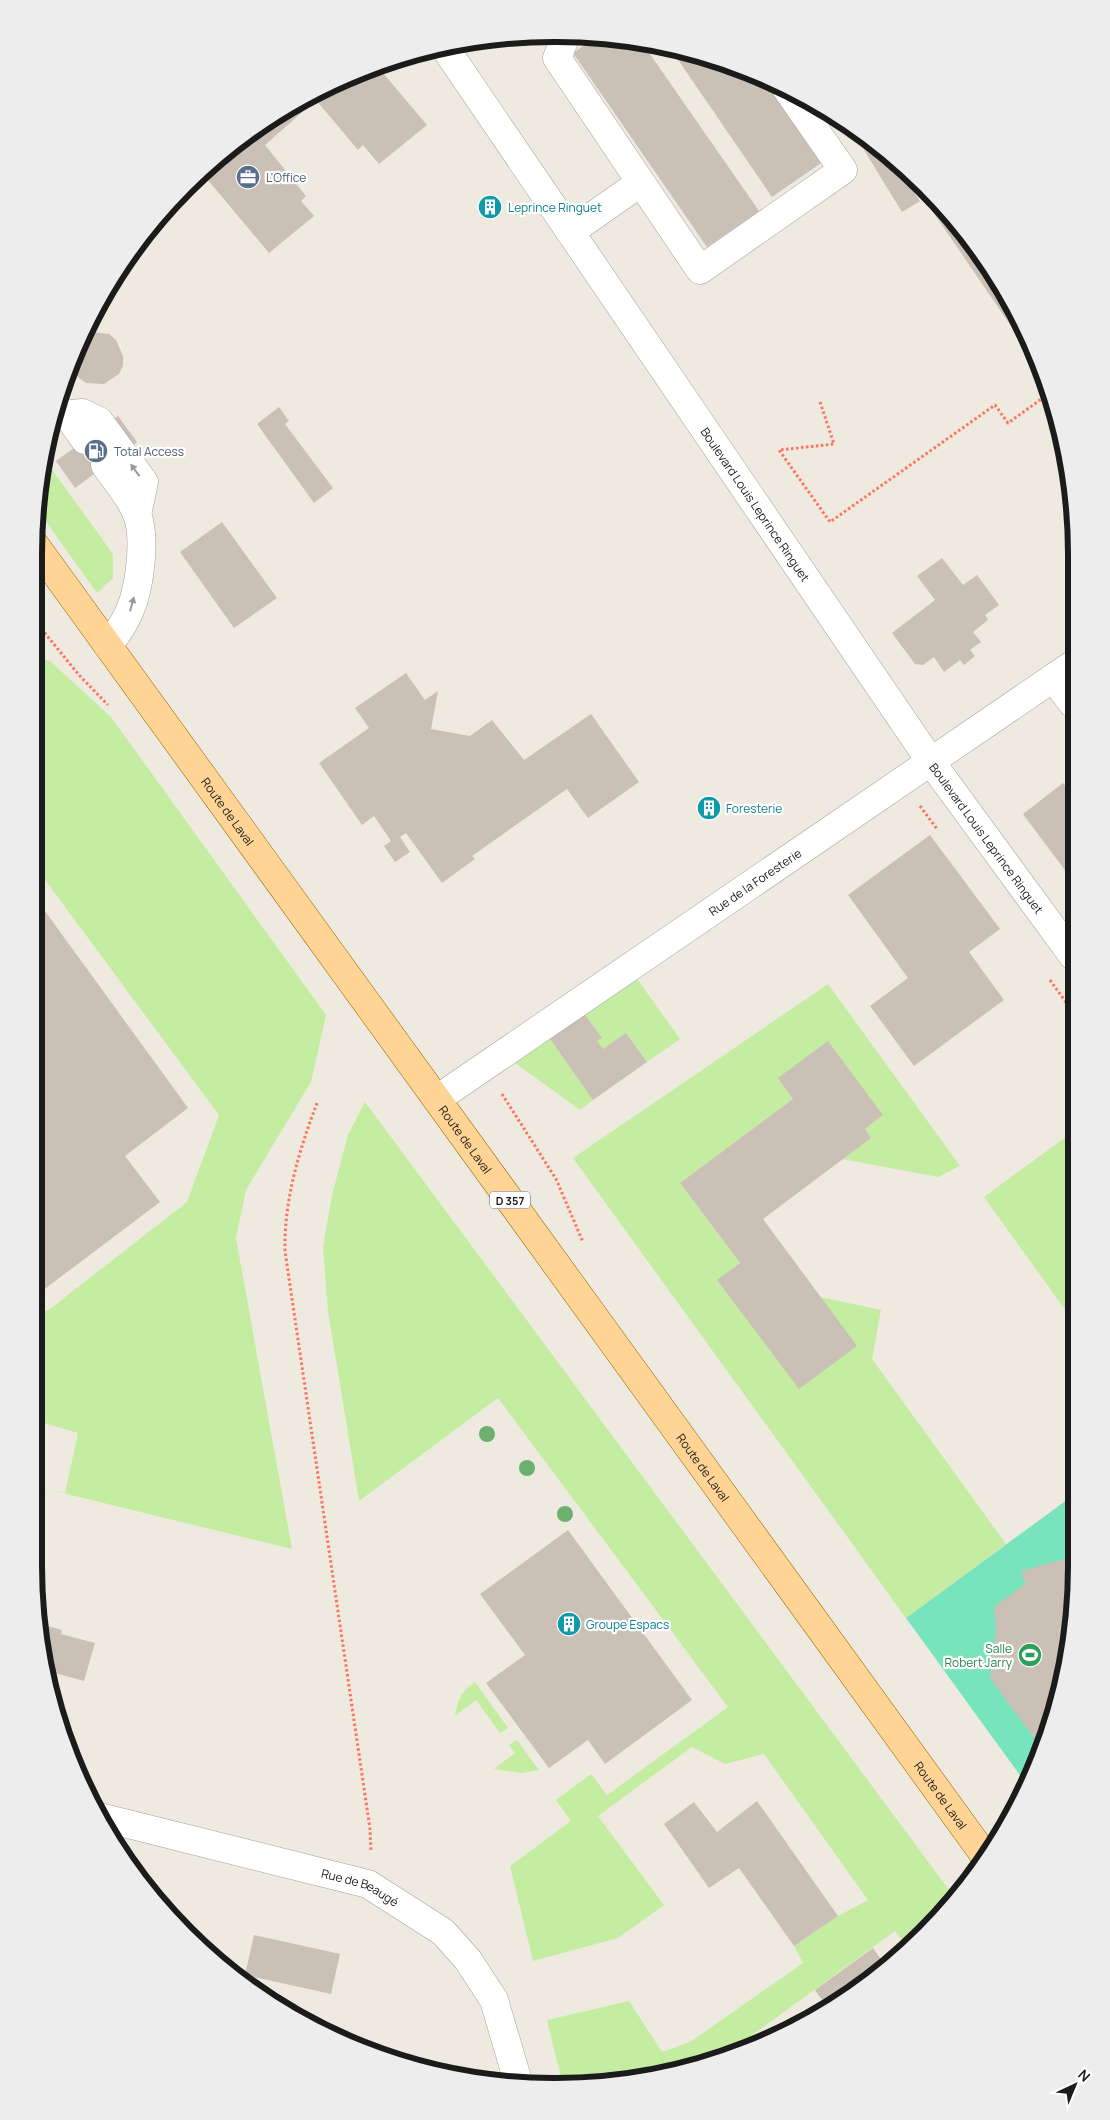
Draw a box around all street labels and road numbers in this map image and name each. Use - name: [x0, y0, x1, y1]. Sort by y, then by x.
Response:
- street label: Boulevard Louis Leprince Ringuet: [697, 424, 814, 585]
- street label: Boulevard Louis Leprince Ringuet: [926, 759, 1048, 917]
- street label: Route de Laval: [198, 774, 258, 849]
- street label: Rue de la Foresterie: [705, 844, 805, 919]
- street label: Route de Laval: [435, 1102, 496, 1177]
- road number: D 357: [490, 1192, 530, 1208]
- street label: Route de Laval: [673, 1430, 734, 1505]
- street label: Route de Laval: [911, 1758, 971, 1833]
- street label: Rue de Beaugé: [320, 1864, 402, 1910]

